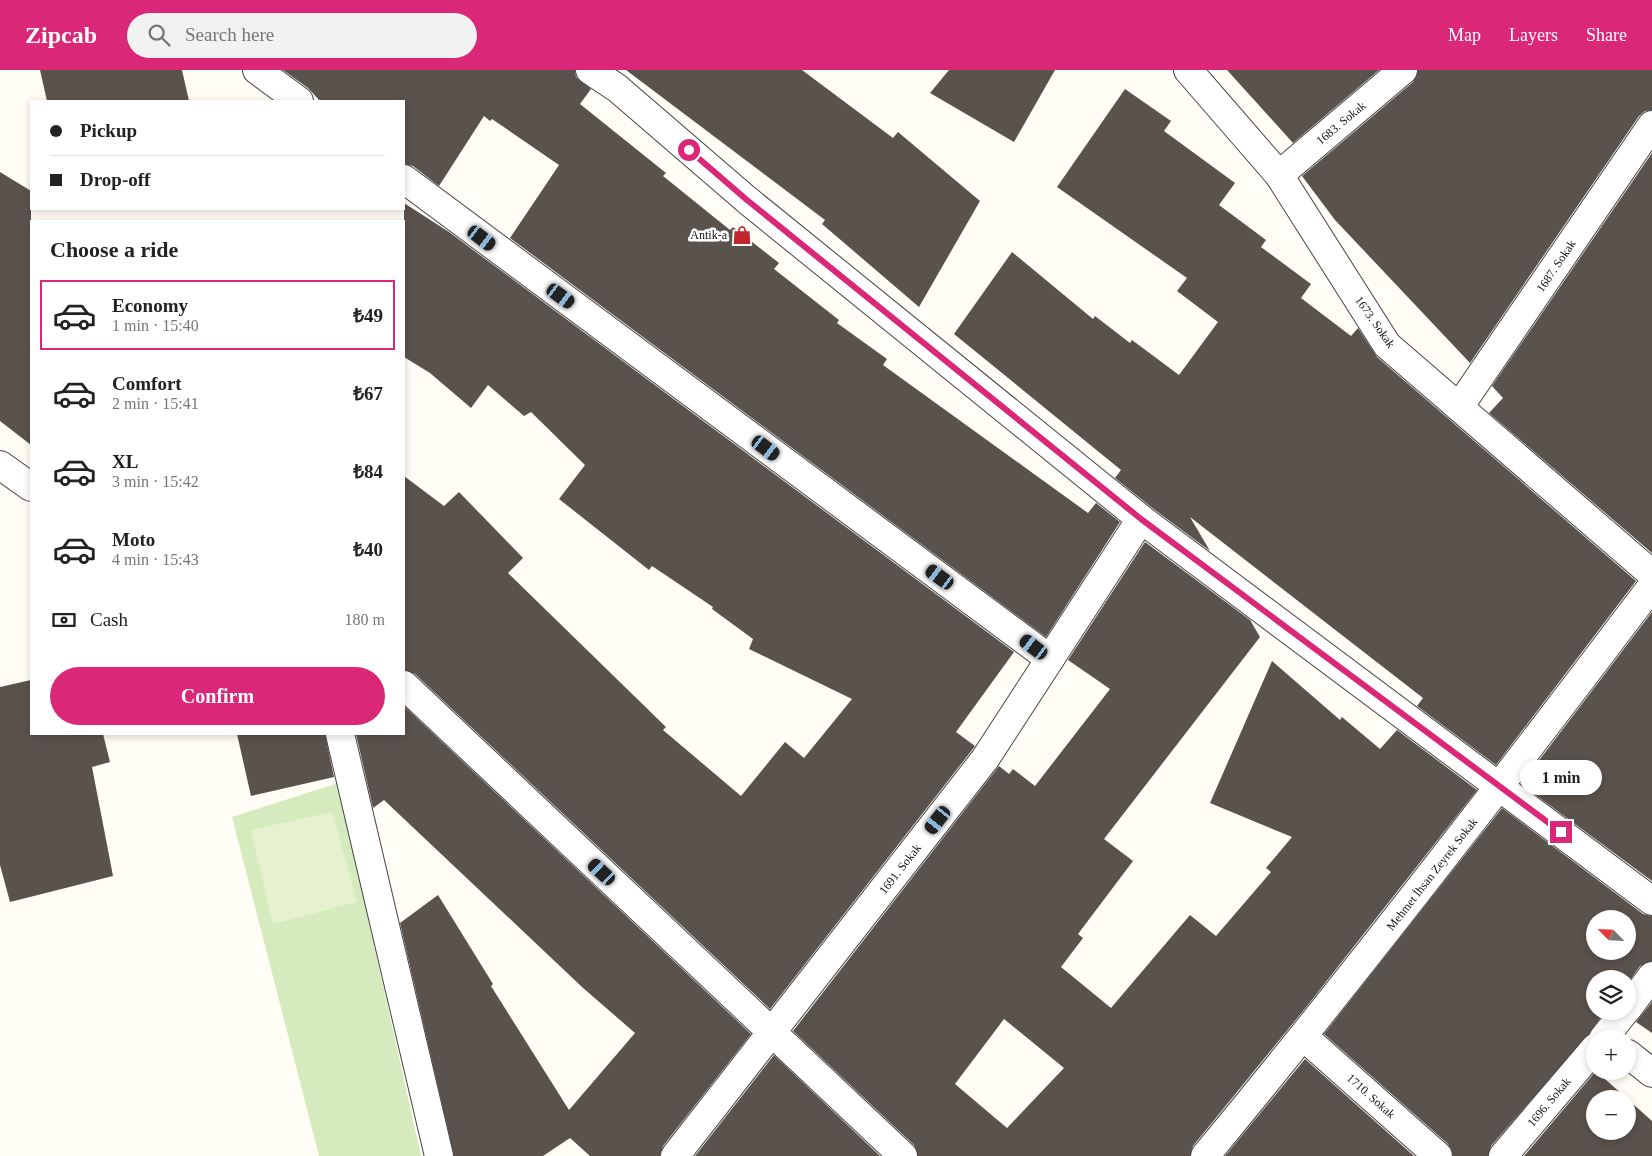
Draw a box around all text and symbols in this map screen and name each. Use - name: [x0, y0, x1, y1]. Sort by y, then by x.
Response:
- search box: [127, 13, 477, 58]
- icon: search: [145, 21, 173, 49]
- text: Zipcab: [25, 22, 97, 48]
- text: Search here: [185, 24, 274, 45]
- text: Map: [1448, 25, 1481, 45]
- text: Layers: [1509, 25, 1558, 45]
- text: Share: [1586, 25, 1627, 45]
- street label: 1683. Sokak: [1314, 98, 1368, 148]
- text: Pickup: [80, 120, 137, 141]
- route start: [678, 139, 700, 161]
- text: Drop-off: [80, 169, 150, 190]
- car: [465, 223, 498, 253]
- shop icon: Antik-a: [731, 224, 753, 246]
- place label: Antik-a: [690, 228, 728, 242]
- text: Choose a ride: [50, 237, 178, 262]
- street label: 1687. Sokak: [1533, 237, 1579, 295]
- car: [544, 281, 577, 311]
- icon: car: [52, 293, 97, 338]
- street label: 1673. Sokak: [1352, 293, 1398, 351]
- text: Economy: [112, 295, 188, 316]
- text: ₺49: [353, 305, 383, 326]
- text: 1 min · 15:40: [112, 317, 199, 334]
- icon: car: [52, 371, 97, 416]
- text: Comfort: [112, 373, 182, 394]
- text: ₺67: [353, 383, 383, 404]
- text: 2 min · 15:41: [112, 395, 199, 412]
- car: [749, 433, 782, 463]
- icon: car: [52, 449, 97, 494]
- text: XL: [112, 451, 138, 472]
- text: ₺84: [353, 461, 383, 482]
- text: 3 min · 15:42: [112, 473, 199, 490]
- icon: car: [52, 527, 97, 572]
- text: Moto: [112, 529, 155, 550]
- text: ₺40: [353, 539, 383, 560]
- text: 4 min · 15:43: [112, 551, 199, 568]
- car: [923, 562, 956, 592]
- icon: cash: [50, 606, 78, 634]
- text: Cash: [90, 609, 128, 630]
- text: 180 m: [345, 611, 385, 628]
- car: [1017, 632, 1050, 662]
- button: Confirm: [50, 667, 385, 725]
- callout: 1 min: [1520, 760, 1602, 794]
- text: 1 min: [1542, 769, 1580, 786]
- car: [922, 804, 953, 836]
- street label: Mehmet İhsan Zeyrek Sokak: [1384, 815, 1480, 933]
- route end: [1550, 821, 1572, 843]
- street label: 1691. Sokak: [876, 841, 924, 897]
- car: [585, 856, 618, 888]
- north arrow: [1586, 910, 1636, 960]
- map controls: [1586, 910, 1636, 1140]
- button: layers: [1586, 970, 1636, 1020]
- button: +: [1586, 1030, 1636, 1080]
- street label: 1710. Sokak: [1344, 1071, 1398, 1121]
- street label: 1696. Sokak: [1524, 1075, 1574, 1129]
- button: −: [1586, 1090, 1636, 1140]

